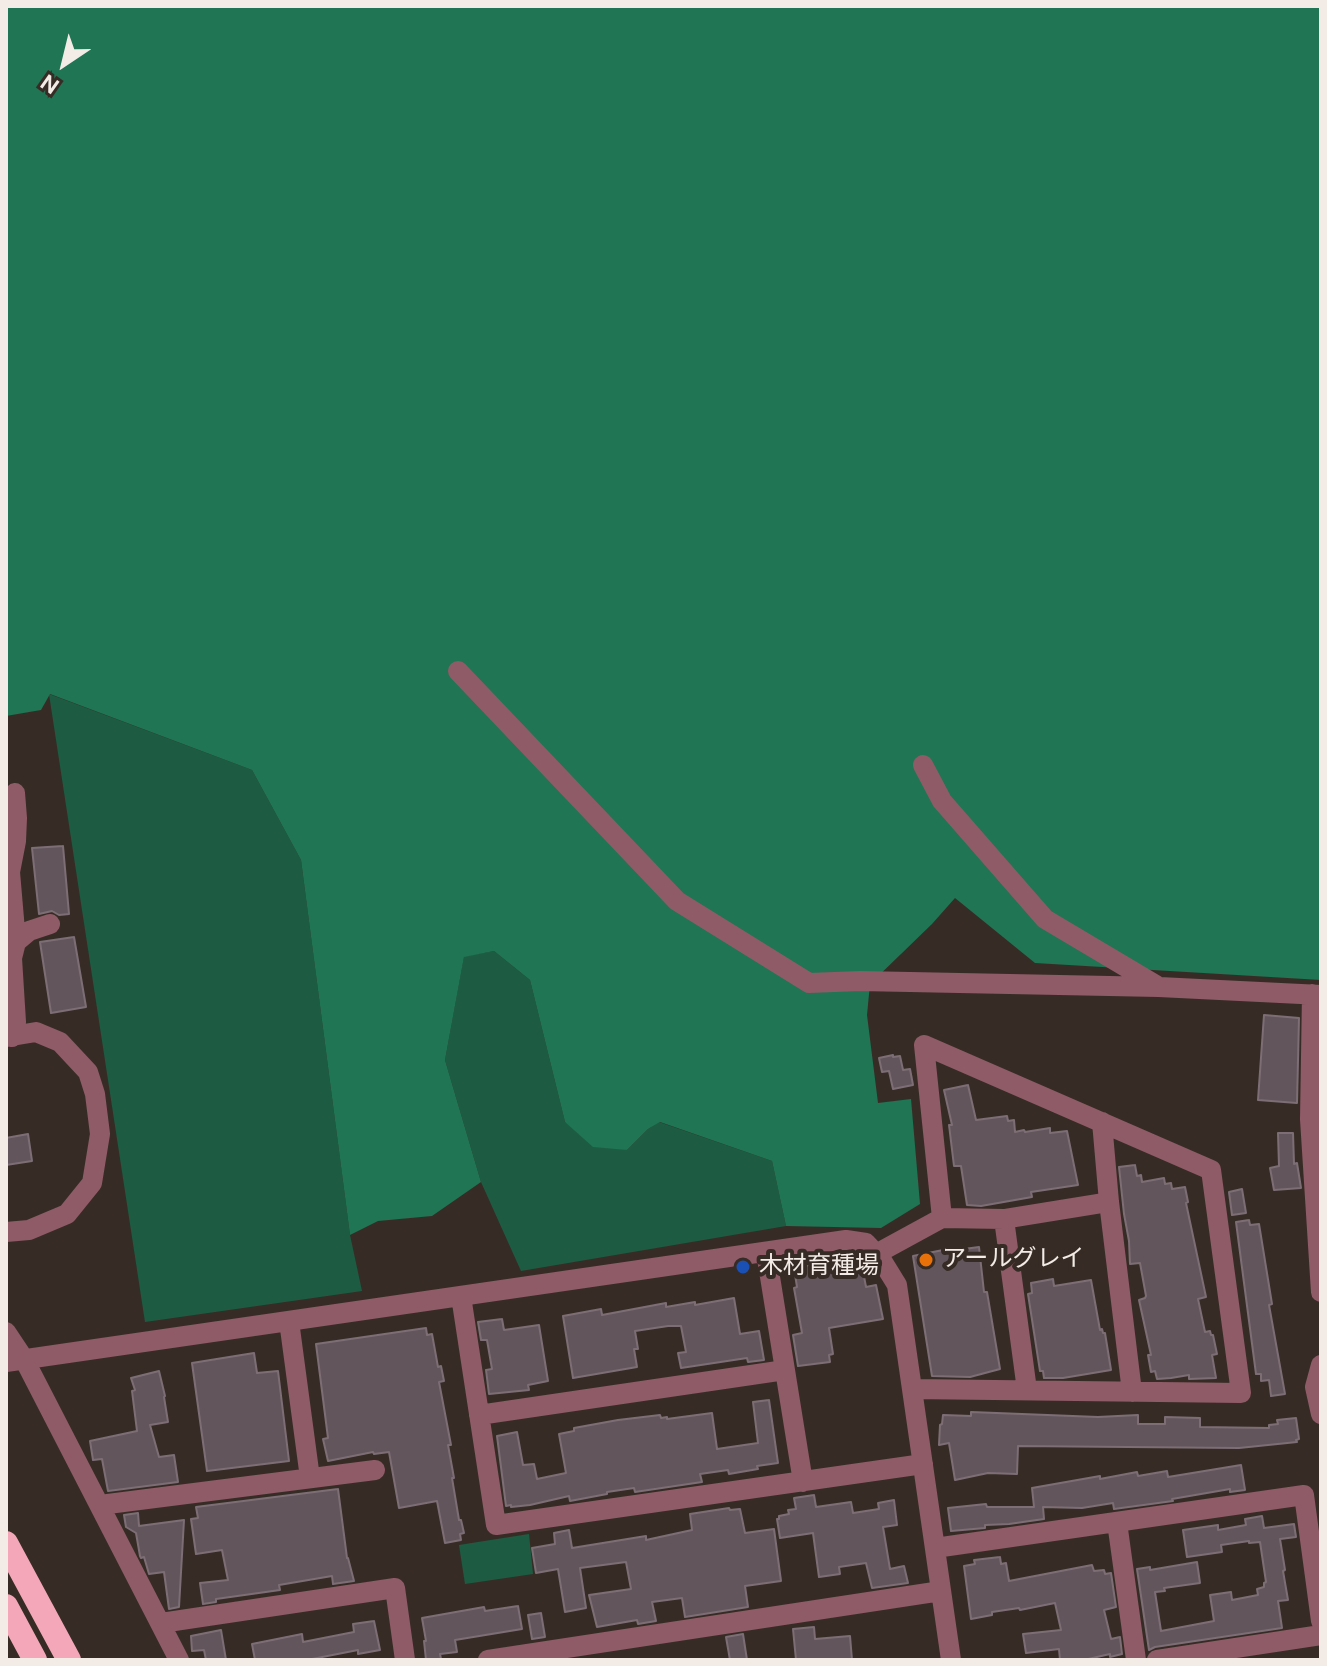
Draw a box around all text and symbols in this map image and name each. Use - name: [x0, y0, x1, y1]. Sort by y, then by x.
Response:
- north arrow: [24, 24, 104, 104]
- text: N: [35, 68, 65, 101]
- place label: アールグレイ: [942, 1246, 1085, 1274]
- marker: アールグレイ: [917, 1251, 935, 1269]
- place label: 木材育種場: [759, 1253, 879, 1281]
- marker: 木材育種場: [734, 1258, 752, 1276]

